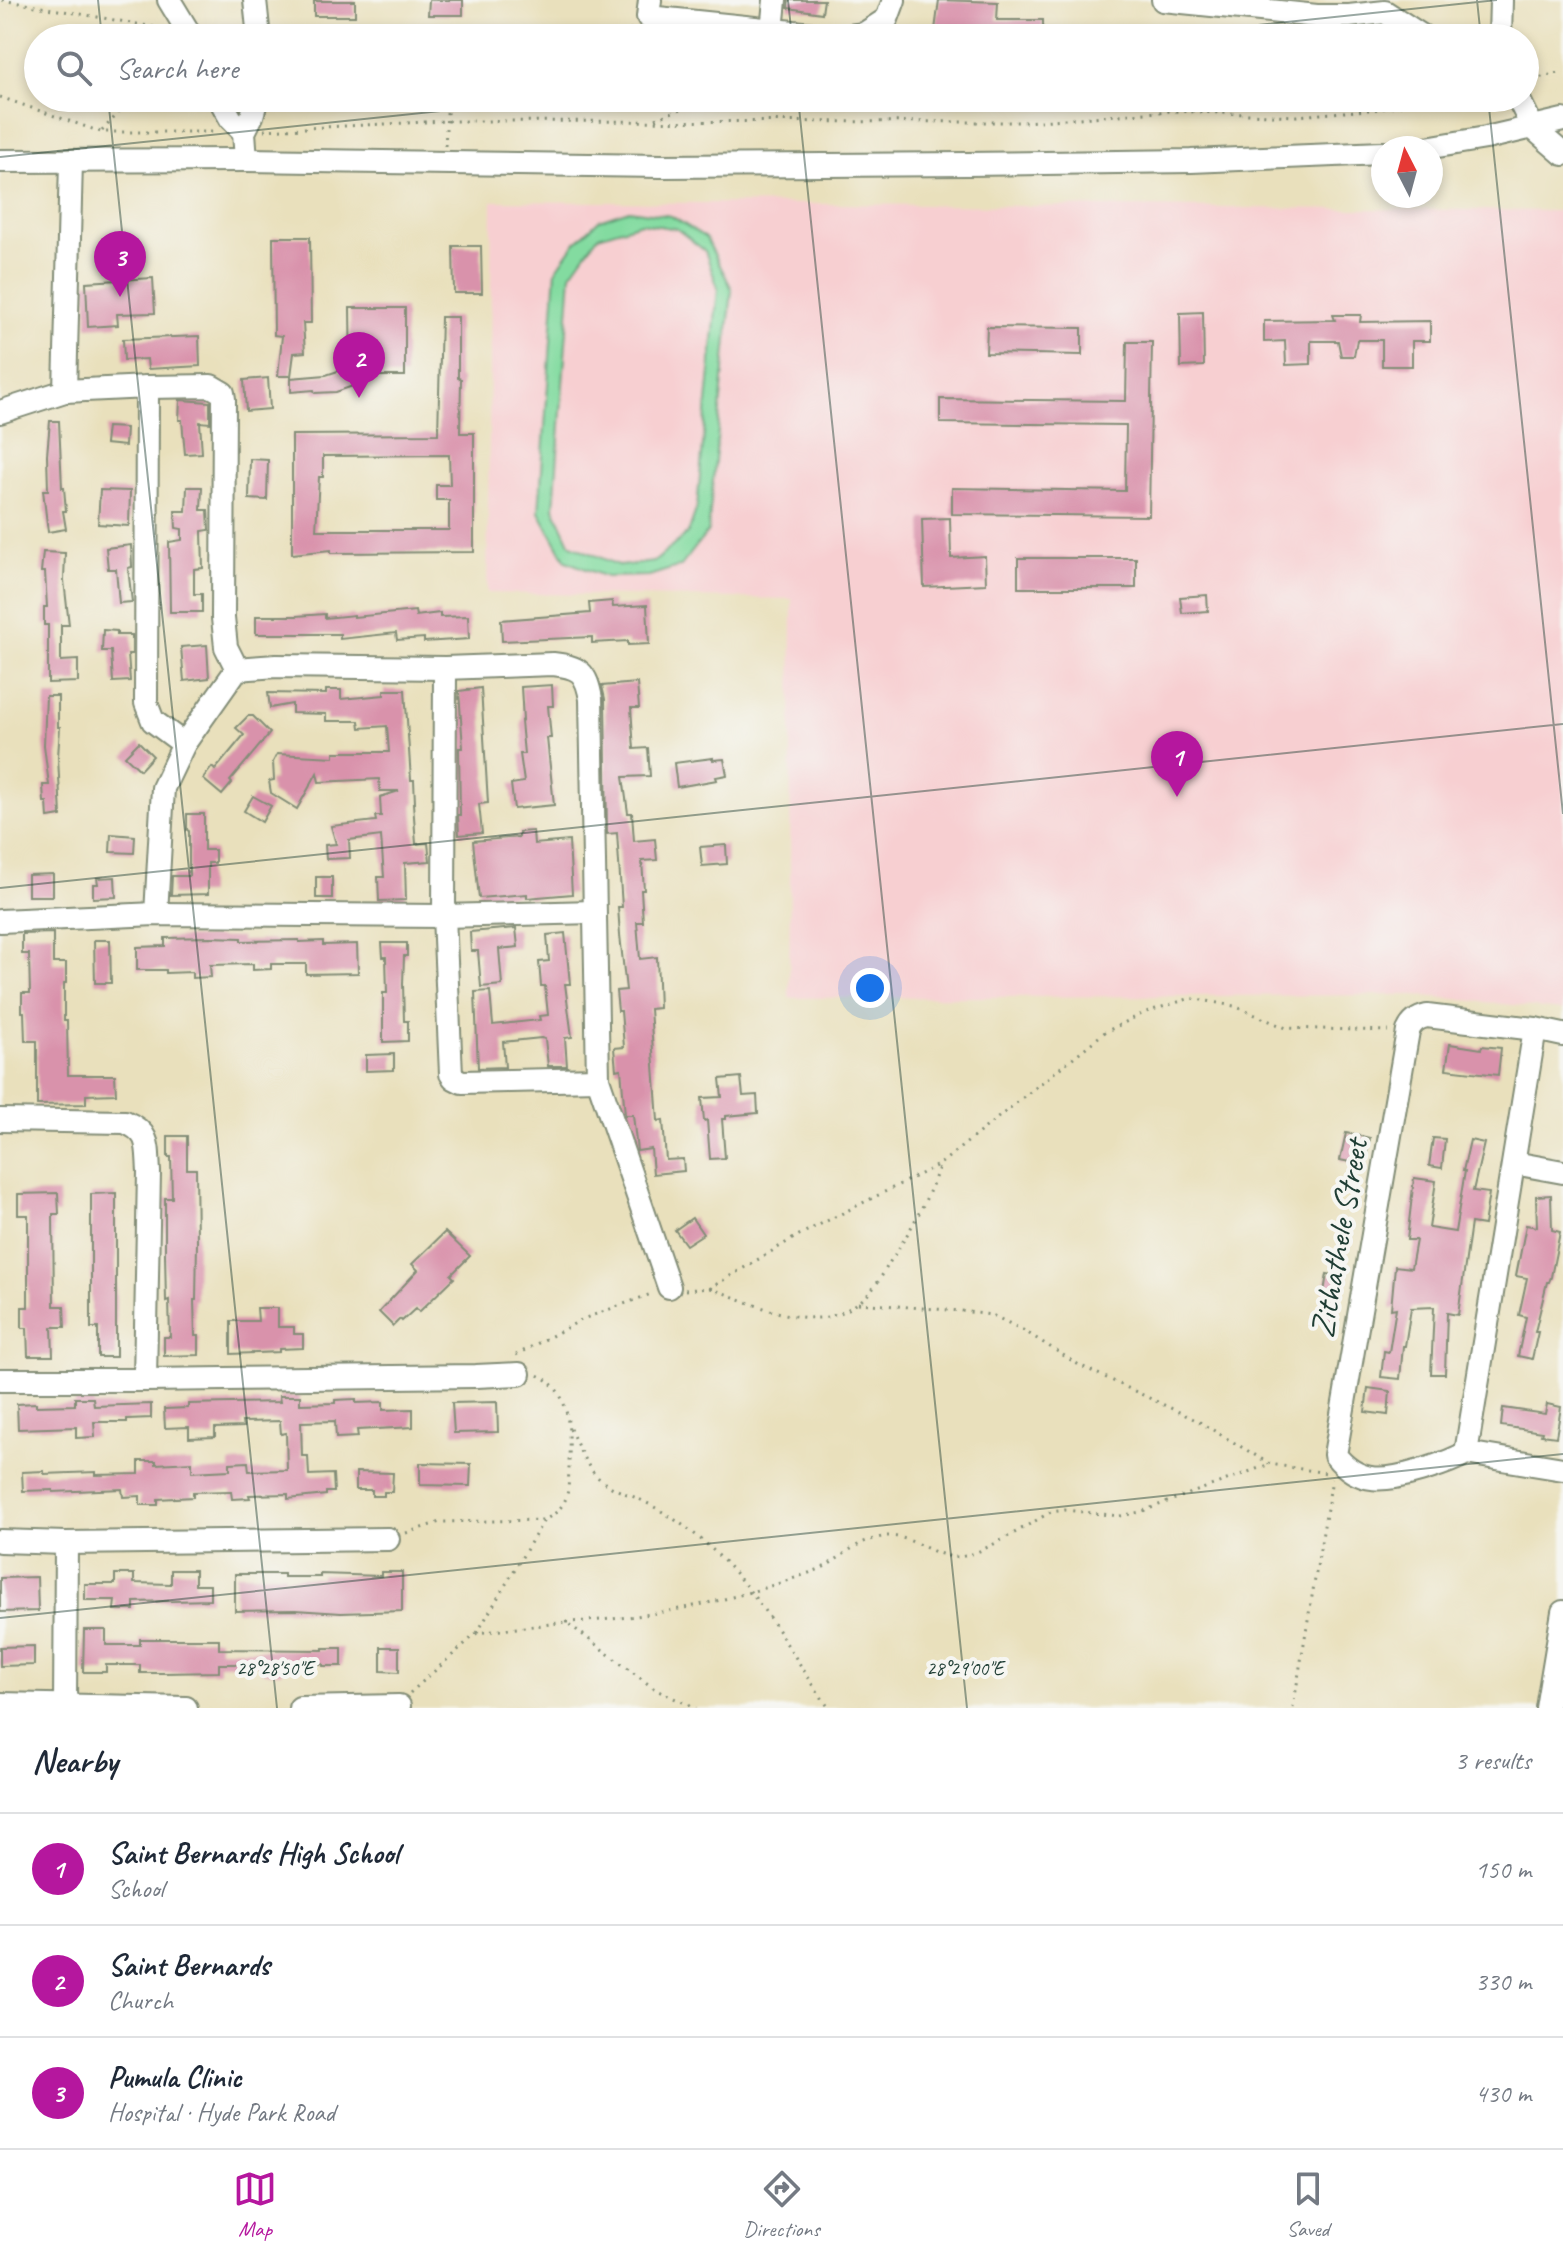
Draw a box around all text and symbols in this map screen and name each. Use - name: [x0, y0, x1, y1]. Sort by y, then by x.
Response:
- search box: [24, 24, 1539, 112]
- icon: search: [52, 46, 96, 90]
- text: Search here: [116, 49, 238, 87]
- north arrow: [1371, 136, 1443, 208]
- pin: 3: [94, 231, 146, 297]
- pin: 2: [333, 332, 385, 398]
- pin: 1: [1151, 731, 1203, 797]
- your location: [850, 968, 890, 1008]
- street label: Zithathele Street: [1300, 1132, 1378, 1341]
- text: 28°28'50"E: [236, 1656, 316, 1681]
- text: 28°29'00"E: [926, 1656, 1006, 1681]
- text: Nearby: [32, 1739, 118, 1782]
- text: 3 results: [1455, 1744, 1531, 1777]
- text: Saint Bernards High School: [108, 1834, 399, 1872]
- text: 1: [52, 1853, 64, 1886]
- text: 150 m: [1475, 1853, 1531, 1886]
- text: School: [108, 1872, 164, 1905]
- text: Saint Bernards: [108, 1946, 270, 1984]
- text: 2: [52, 1965, 64, 1998]
- text: 330 m: [1475, 1965, 1531, 1998]
- text: Church: [108, 1984, 173, 2017]
- text: Pumula Clinic: [108, 2058, 242, 2096]
- text: 3: [52, 2077, 64, 2110]
- text: 430 m: [1475, 2077, 1531, 2110]
- text: Hospital · Hyde Park Road: [108, 2096, 335, 2129]
- tab: Map: [233, 2167, 277, 2243]
- tab: Directions: [743, 2167, 820, 2243]
- tab: Saved: [1286, 2167, 1330, 2243]

